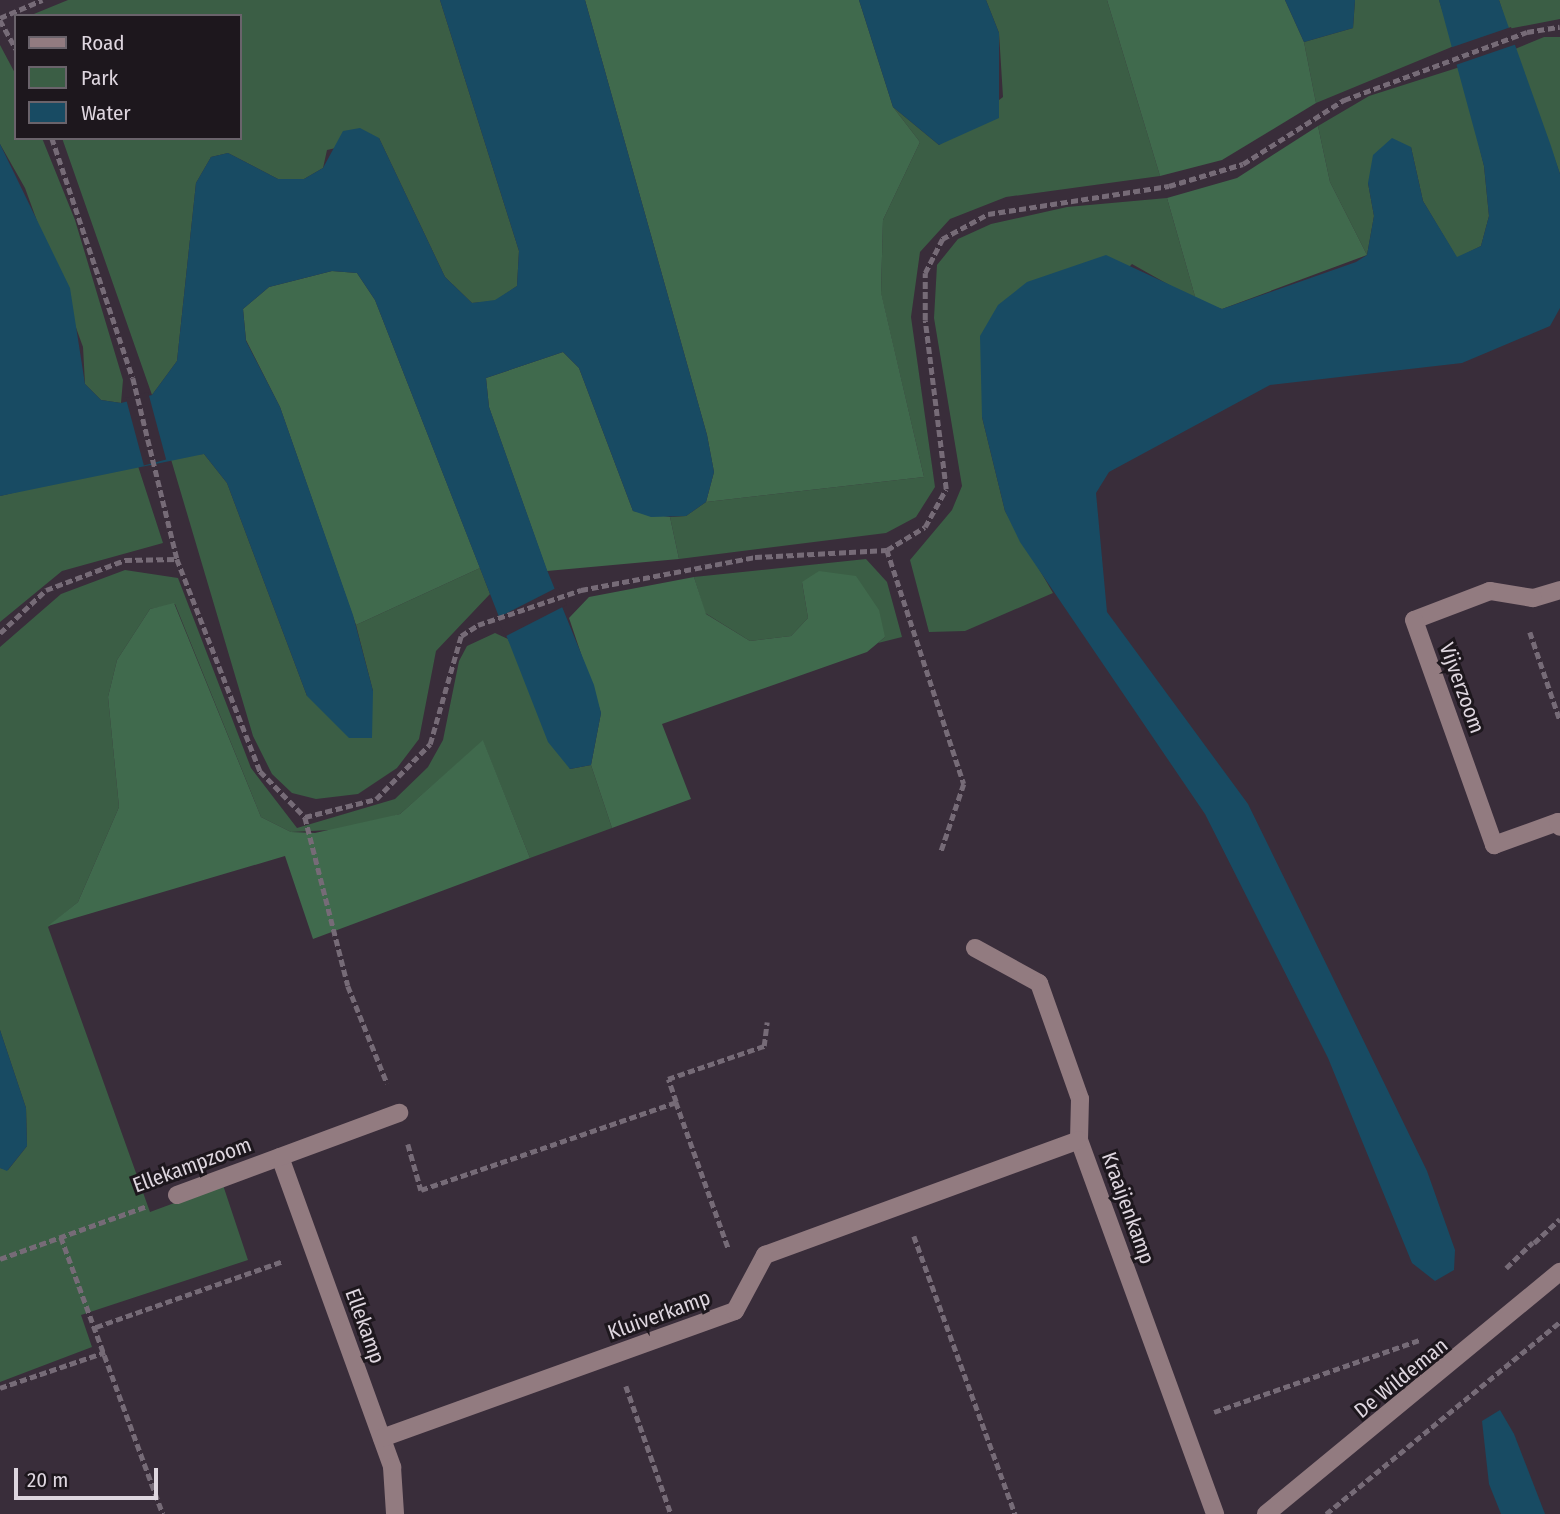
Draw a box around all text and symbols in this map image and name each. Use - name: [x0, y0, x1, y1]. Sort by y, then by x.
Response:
- legend: [14, 14, 242, 140]
- text: Road: [81, 30, 125, 56]
- text: Park: [81, 65, 118, 91]
- text: Water: [81, 100, 131, 126]
- street label: Vijverzoom: [1434, 639, 1490, 737]
- street label: Ellekampzoom: [129, 1132, 255, 1198]
- street label: Kraaijenkamp: [1096, 1149, 1160, 1267]
- street label: Ellekamp: [340, 1285, 390, 1367]
- street label: Kluiverkamp: [604, 1285, 714, 1345]
- street label: De Wildeman: [1349, 1333, 1453, 1423]
- scale bar: [18, 1454, 161, 1498]
- text: 20 m: [27, 1467, 68, 1493]

